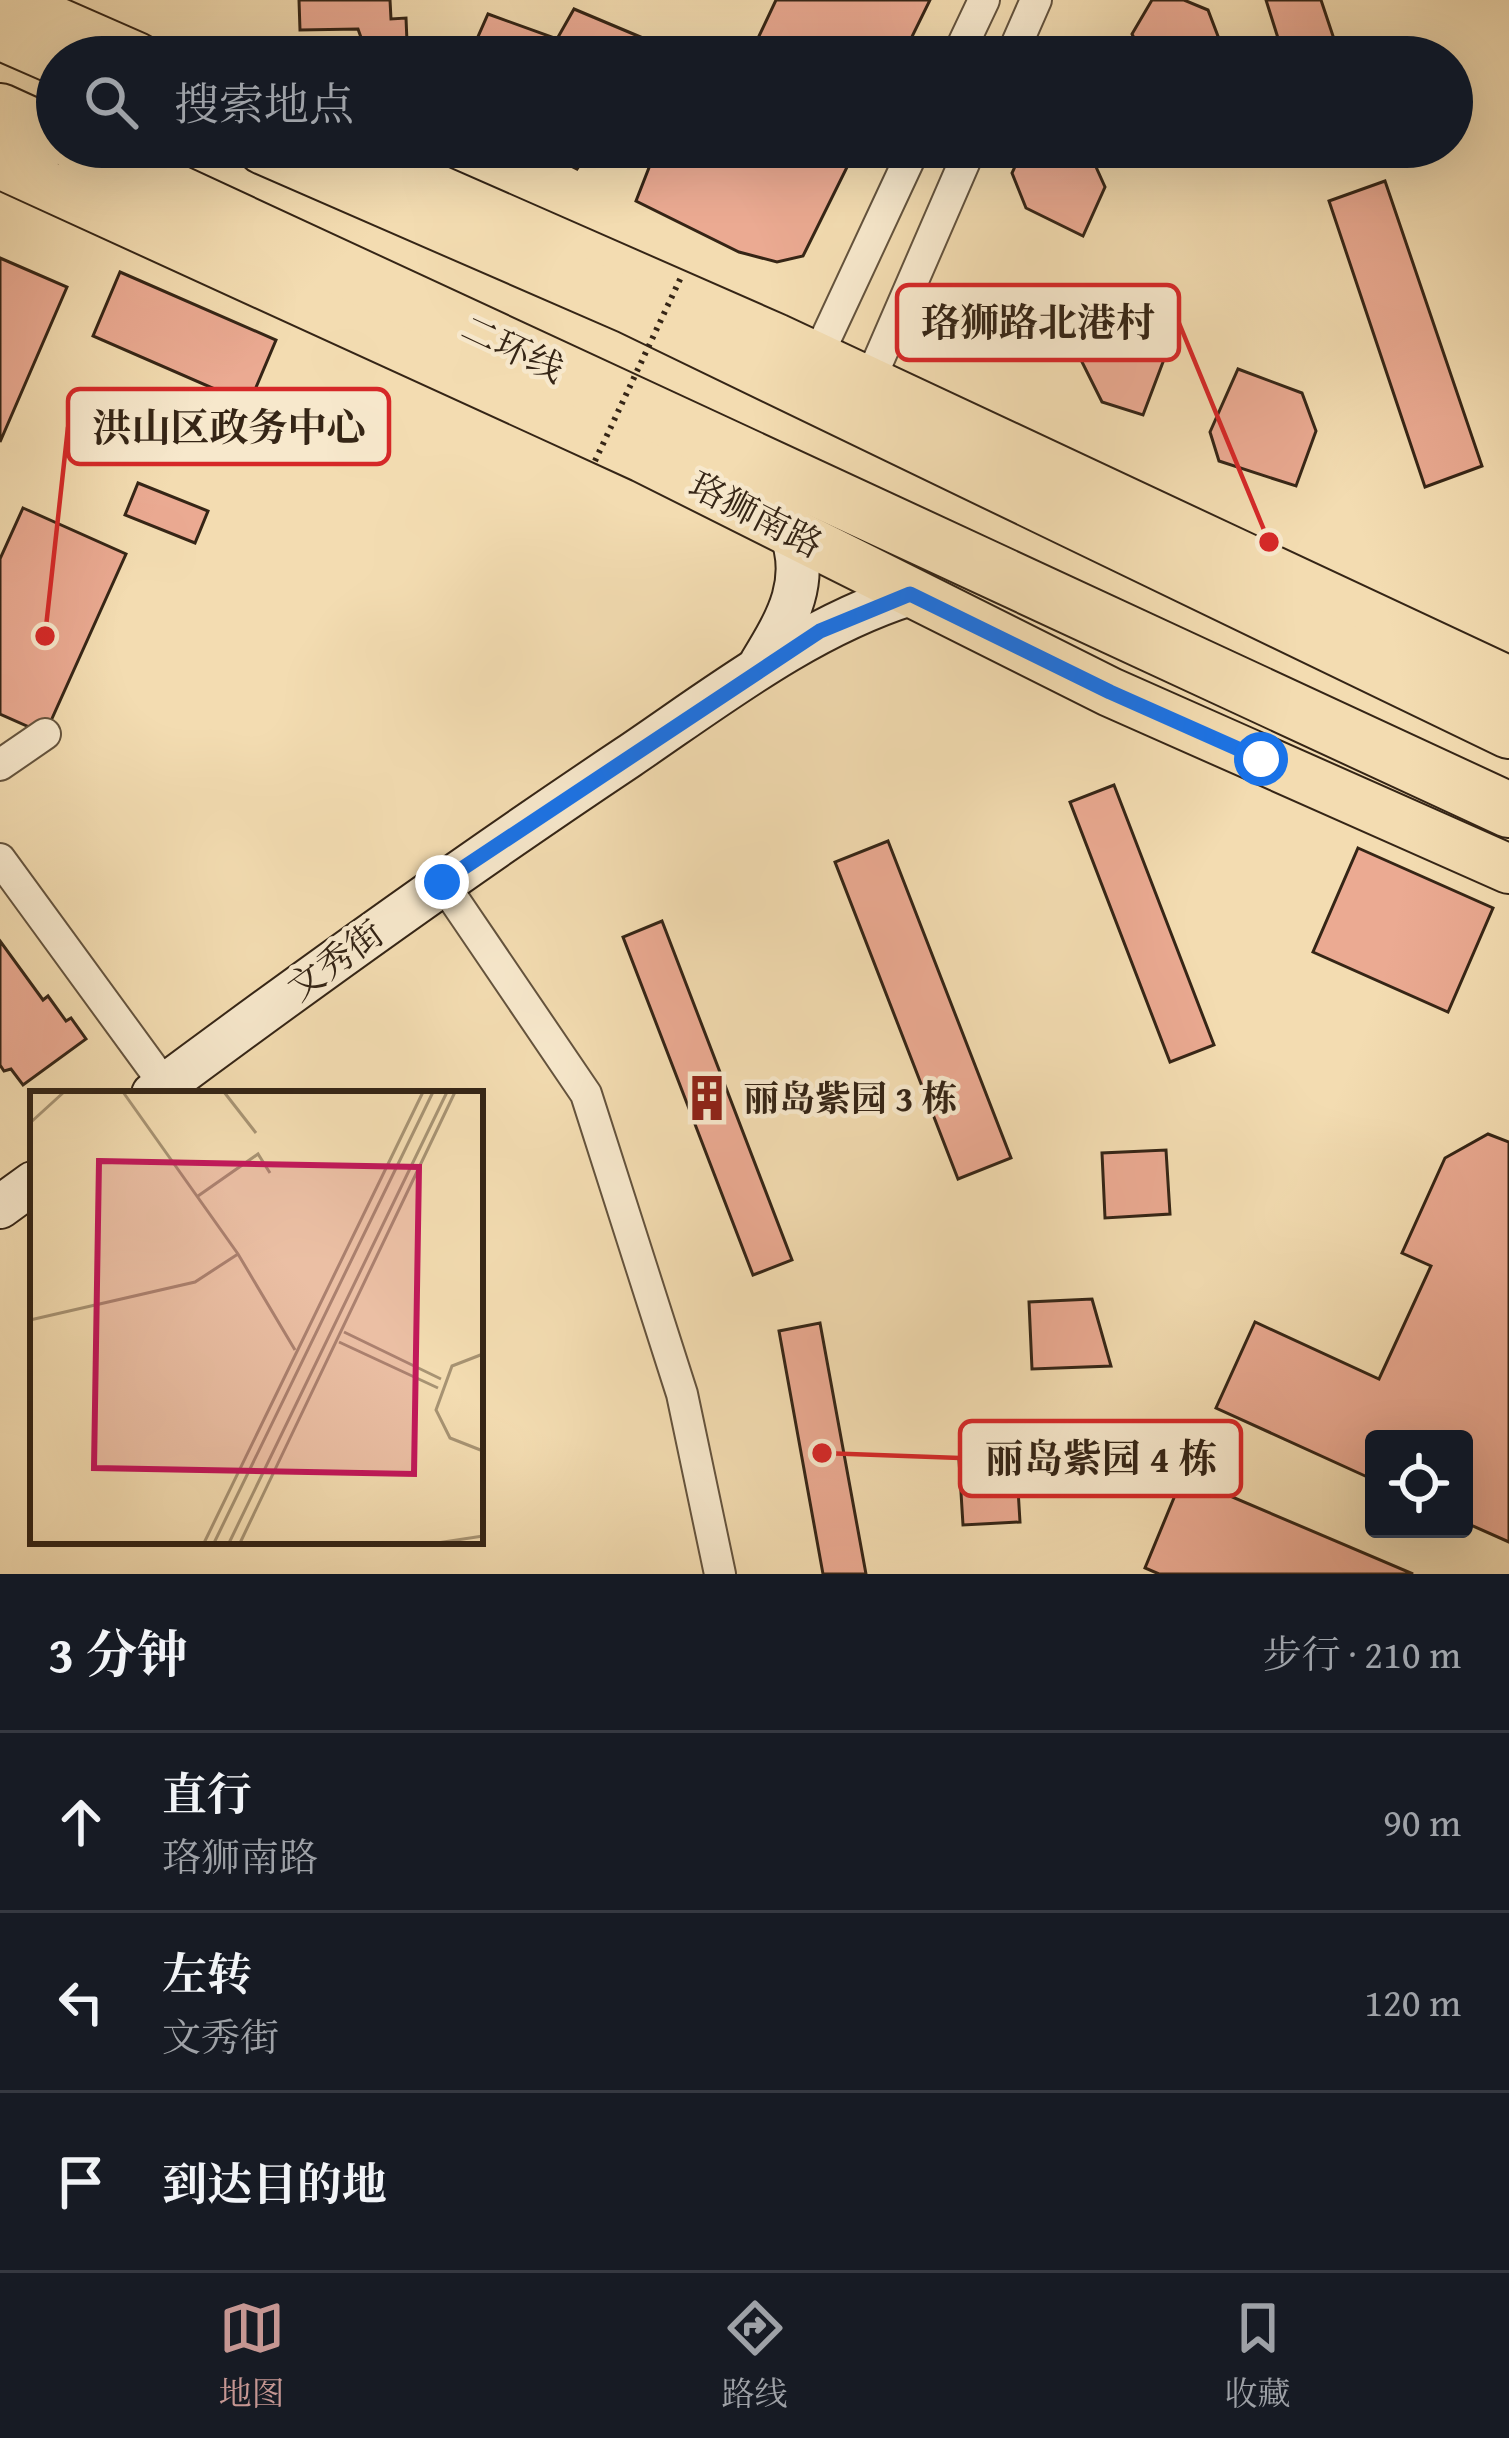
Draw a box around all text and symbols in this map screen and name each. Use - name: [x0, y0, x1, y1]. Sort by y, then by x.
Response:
- search box: [36, 36, 1473, 168]
- icon: search: [78, 69, 144, 135]
- text: 搜索地点: [174, 71, 354, 136]
- callout: 珞狮路北港村: [897, 285, 1179, 360]
- text: 珞狮路北港村: [921, 293, 1155, 350]
- street label: 二环线: [453, 301, 573, 394]
- callout: 洪山区政务中心: [68, 389, 389, 464]
- text: 洪山区政务中心: [92, 398, 366, 455]
- street label: 珞狮南路: [680, 457, 832, 570]
- route start: [1234, 732, 1288, 786]
- route end: [415, 855, 469, 909]
- street label: 文秀街: [275, 906, 394, 1013]
- place label: 丽岛紫园 3 栋: [743, 1071, 958, 1124]
- building icon: 丽岛紫园 3 栋: [682, 1073, 732, 1123]
- inset map: [30, 1091, 483, 1544]
- callout: 丽岛紫园 4 栋: [960, 1421, 1241, 1496]
- text: 丽岛紫园 4 栋: [985, 1429, 1217, 1486]
- map controls: [1365, 1430, 1473, 1538]
- button: locate: [1365, 1430, 1473, 1538]
- text: 3 分钟: [48, 1616, 188, 1691]
- text: 步行 · 210 m: [1263, 1625, 1461, 1682]
- text: 直行: [162, 1761, 252, 1826]
- icon: ahead: [48, 1789, 114, 1855]
- text: 90 m: [1383, 1793, 1461, 1850]
- text: 珞狮南路: [162, 1828, 318, 1885]
- text: 左转: [162, 1941, 252, 2006]
- icon: left: [48, 1969, 114, 2035]
- text: 120 m: [1364, 1973, 1461, 2030]
- text: 文秀街: [162, 2008, 279, 2065]
- icon: arrive: [48, 2149, 114, 2215]
- text: 到达目的地: [162, 2151, 387, 2216]
- tab: 地图: [219, 2295, 285, 2417]
- tab: 路线: [722, 2295, 788, 2417]
- tab: 收藏: [1225, 2295, 1291, 2417]

